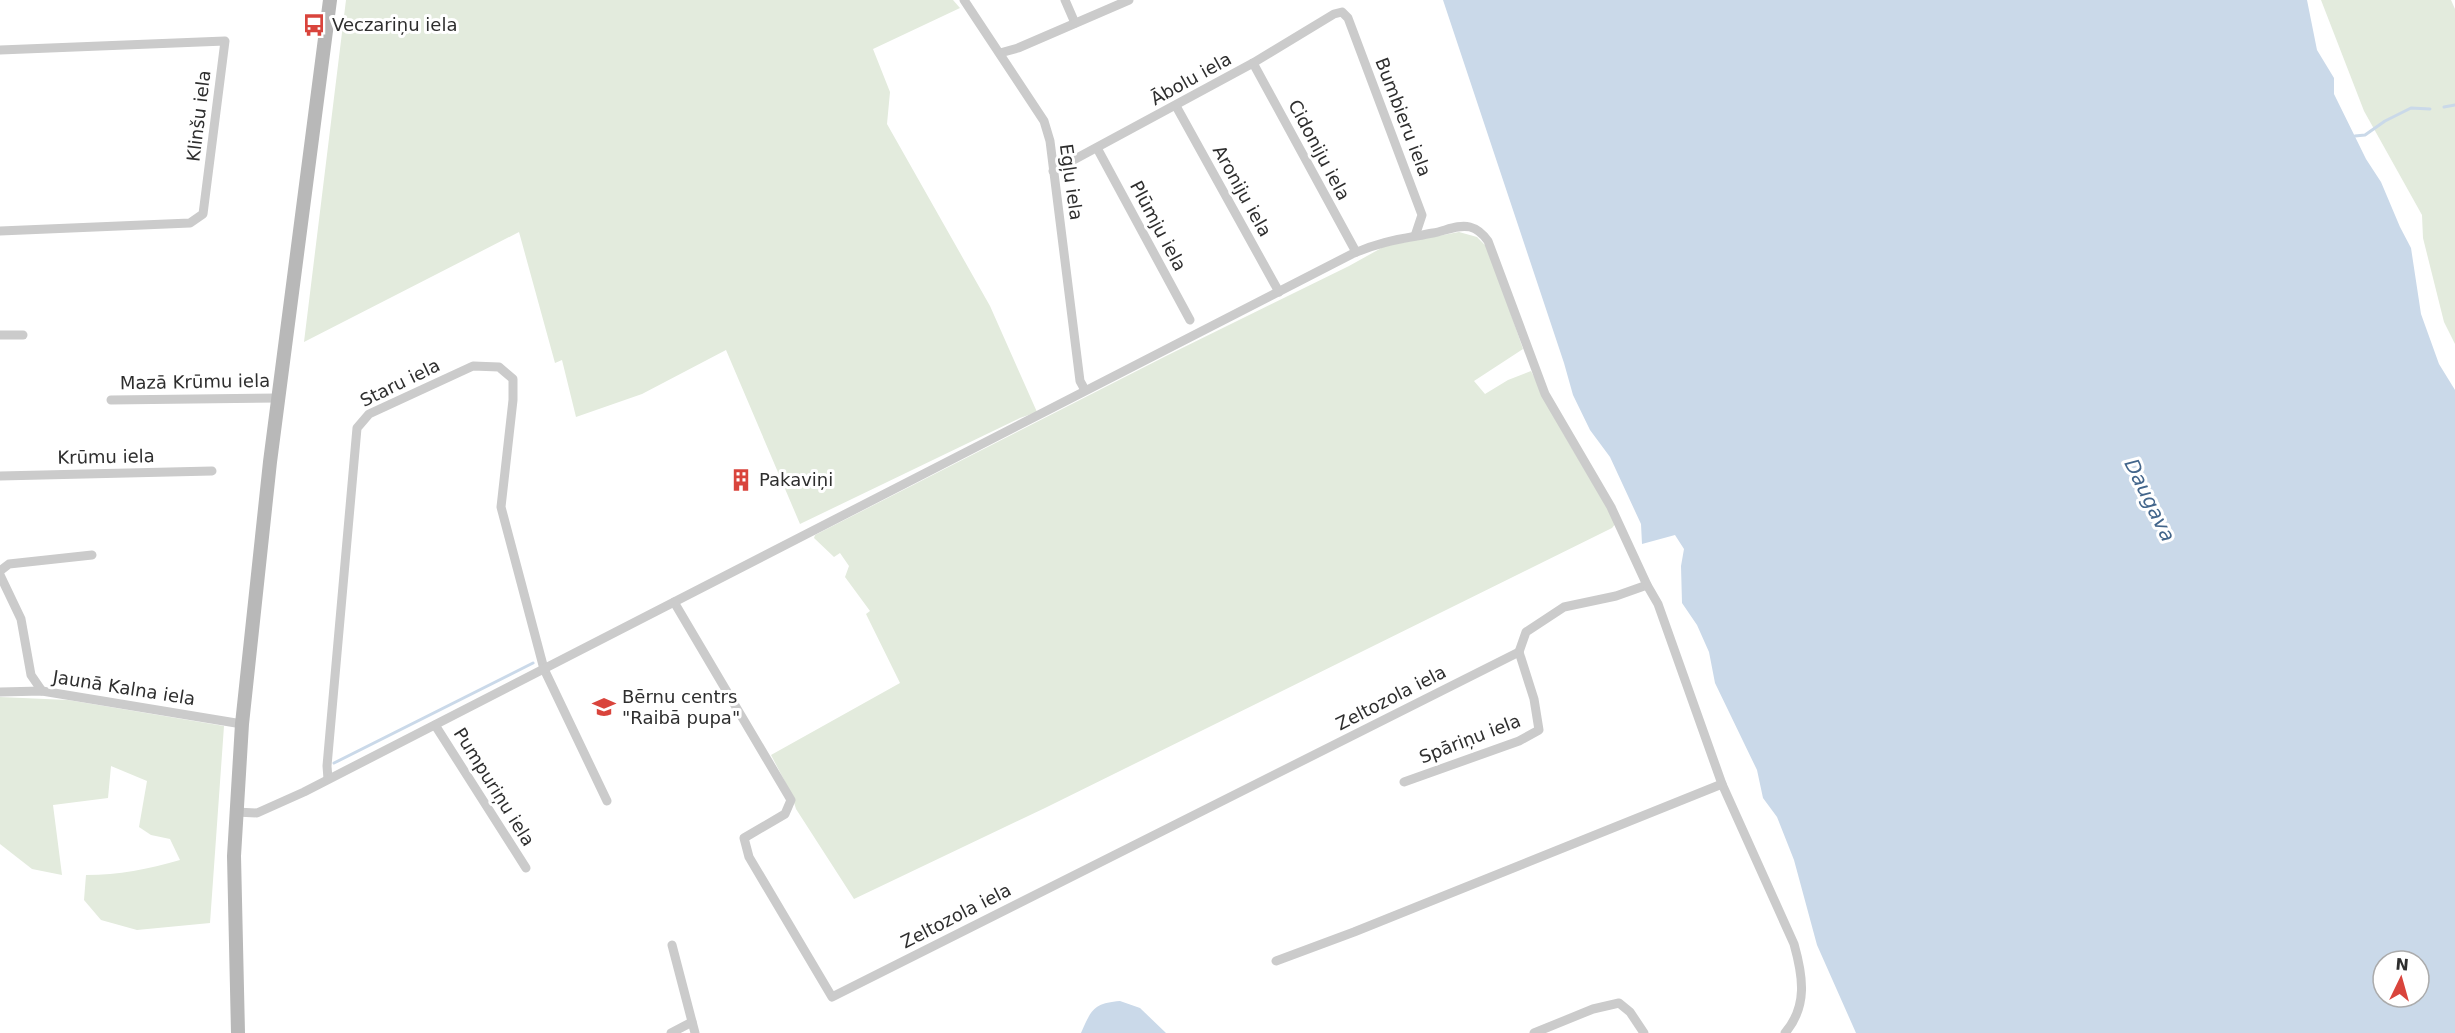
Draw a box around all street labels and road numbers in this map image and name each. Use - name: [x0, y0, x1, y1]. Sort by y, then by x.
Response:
- street label: Ābolu iela: [1147, 48, 1235, 109]
- street label: Bumbieru iela: [1371, 55, 1436, 179]
- street label: Klinšu iela: [182, 69, 215, 163]
- street label: Cidoniju iela: [1284, 96, 1355, 204]
- street label: Egļu iela: [1056, 142, 1087, 222]
- street label: Aroniju iela: [1209, 142, 1276, 240]
- street label: Plūmju iela: [1126, 177, 1191, 274]
- street label: Staru iela: [356, 354, 443, 411]
- street label: Mazā Krūmu iela: [120, 370, 270, 393]
- street label: Krūmu iela: [57, 445, 155, 468]
- street label: Zeltozola iela: [1332, 661, 1449, 734]
- street label: Jaunā Kalna iela: [50, 666, 197, 709]
- street label: Spāriņu iela: [1416, 710, 1524, 767]
- street label: Pumpuriņu iela: [450, 724, 539, 850]
- street label: Zeltozola iela: [897, 879, 1014, 952]

